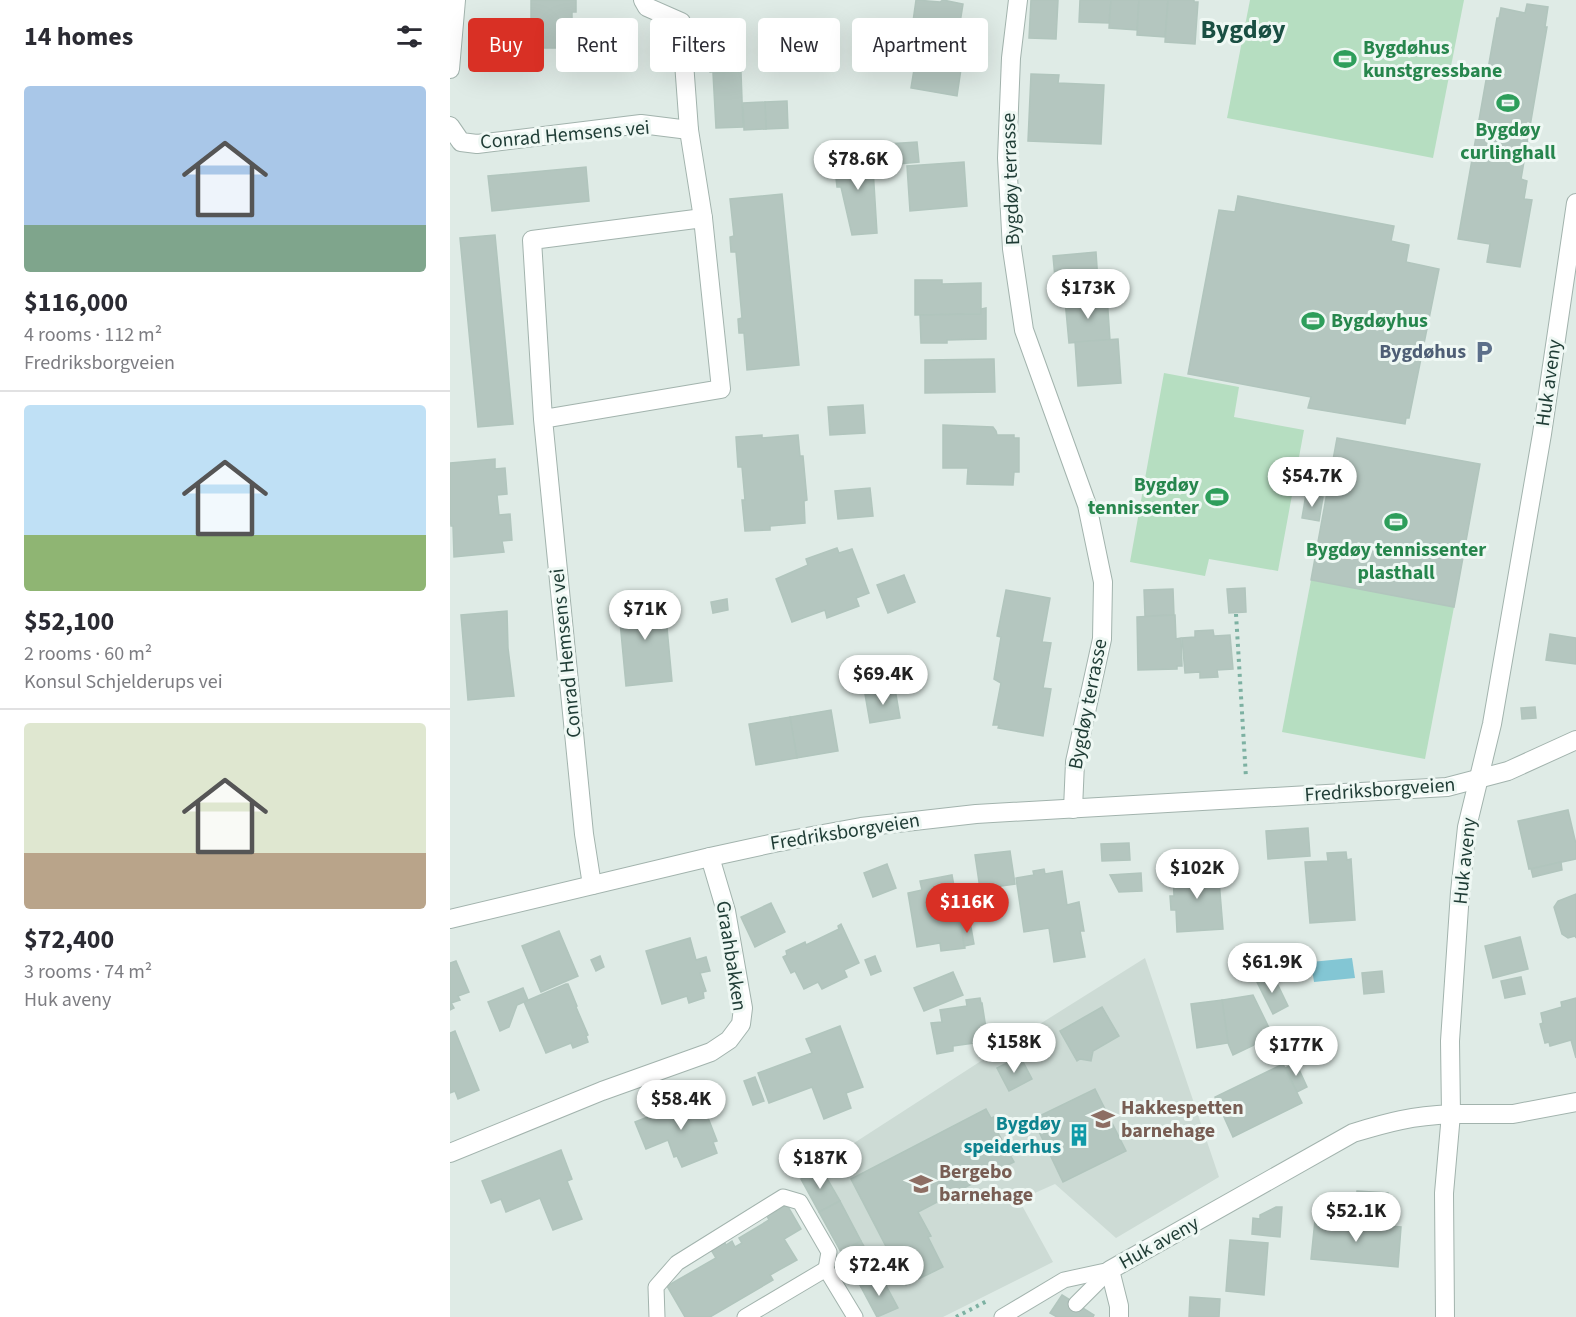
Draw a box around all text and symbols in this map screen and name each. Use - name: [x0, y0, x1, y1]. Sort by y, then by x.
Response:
- district label: Bygdøy: [1201, 11, 1286, 48]
- text: 14 homes: [24, 18, 133, 55]
- chip: Buy: [468, 18, 544, 72]
- chip: Rent: [556, 18, 638, 72]
- chip: Filters: [650, 18, 746, 72]
- chip: New: [758, 18, 840, 72]
- chip: Apartment: [852, 18, 988, 72]
- icon: filters: [393, 20, 426, 53]
- place label: Bygdøhus kunstgressbane: [1363, 34, 1502, 85]
- sports icon: Bygdøhus kunstgressbane: [1332, 46, 1358, 72]
- sports icon: Bygdøy curlinghall: [1495, 90, 1521, 116]
- street label: Bygdøy terrasse: [995, 112, 1027, 246]
- street label: Conrad Hemsens vei: [479, 114, 651, 156]
- place label: Bygdøy curlinghall: [1460, 116, 1556, 167]
- icon: home: [171, 125, 279, 233]
- pin: $78.6K: [809, 140, 907, 191]
- text: $78.6K: [828, 145, 888, 173]
- pin: $173K: [1046, 269, 1130, 320]
- text: $173K: [1061, 274, 1115, 302]
- text: $116,000: [24, 284, 128, 321]
- place label: Bygdøyhus: [1331, 307, 1428, 335]
- sports icon: Bygdøyhus: [1300, 308, 1326, 334]
- text: 4 rooms · 112 m²: [24, 321, 162, 349]
- street label: Huk aveny: [1529, 337, 1569, 428]
- place label: Bygdøhus: [1379, 338, 1466, 366]
- parking icon: Bygdøhus: [1471, 339, 1497, 365]
- text: Fredriksborgveien: [24, 349, 175, 377]
- icon: home: [171, 444, 279, 552]
- pin: $54.7K: [1263, 457, 1361, 508]
- text: $54.7K: [1282, 462, 1342, 490]
- place label: Bygdøy tennissenter: [1088, 471, 1200, 522]
- sports icon: Bygdøy tennissenter: [1204, 484, 1230, 510]
- sports icon: Bygdøy tennissenter plasthall: [1383, 509, 1409, 535]
- place label: Bygdøy tennissenter plasthall: [1306, 536, 1486, 587]
- street label: Conrad Hemsens vei: [543, 567, 589, 739]
- pin: $71K: [609, 590, 681, 641]
- text: $71K: [623, 595, 667, 623]
- text: $52,100: [24, 603, 114, 640]
- street label: Bygdøy terrasse: [1062, 636, 1114, 772]
- text: 2 rooms · 60 m²: [24, 640, 152, 668]
- pin: $69.4K: [834, 655, 932, 706]
- text: $69.4K: [853, 660, 913, 688]
- text: Konsul Schjelderups vei: [24, 668, 223, 696]
- icon: home: [171, 762, 279, 870]
- street label: Fredriksborgveien: [1304, 771, 1456, 809]
- street label: Fredriksborgveien: [768, 806, 922, 858]
- street label: Huk aveny: [1447, 815, 1484, 906]
- pin: $102K: [1155, 849, 1239, 900]
- text: $102K: [1170, 854, 1224, 882]
- pin: $116K: [925, 883, 1009, 934]
- text: $116K: [940, 888, 994, 916]
- street label: Graahbakken: [708, 899, 754, 1013]
- text: $72,400: [24, 921, 114, 958]
- pin: $61.9K: [1223, 943, 1321, 994]
- text: $61.9K: [1242, 948, 1302, 976]
- text: 3 rooms · 74 m²: [24, 958, 152, 986]
- text: Huk aveny: [24, 986, 111, 1014]
- pin: $158K: [972, 1023, 1056, 1074]
- pin: $177K: [1254, 1026, 1338, 1077]
- text: $158K: [987, 1028, 1041, 1056]
- text: $177K: [1269, 1031, 1323, 1059]
- pin: $58.4K: [632, 1080, 730, 1131]
- text: $58.4K: [651, 1085, 711, 1113]
- place label: Hakkespetten barnehage: [1121, 1094, 1244, 1145]
- school or university icon: Hakkespetten barnehage: [1090, 1106, 1116, 1132]
- place label: Bygdøy speiderhus: [963, 1110, 1062, 1161]
- building icon: Bygdøy speiderhus: [1066, 1122, 1092, 1148]
- pin: $187K: [778, 1139, 862, 1190]
- text: $187K: [793, 1144, 847, 1172]
- place label: Bergebo barnehage: [939, 1158, 1033, 1209]
- school or university icon: Bergebo barnehage: [908, 1171, 934, 1197]
- pin: $52.1K: [1307, 1192, 1405, 1243]
- text: $52.1K: [1326, 1197, 1386, 1225]
- street label: Huk aveny: [1114, 1209, 1205, 1276]
- pin: $72.4K: [830, 1246, 928, 1297]
- text: $72.4K: [849, 1251, 909, 1279]

